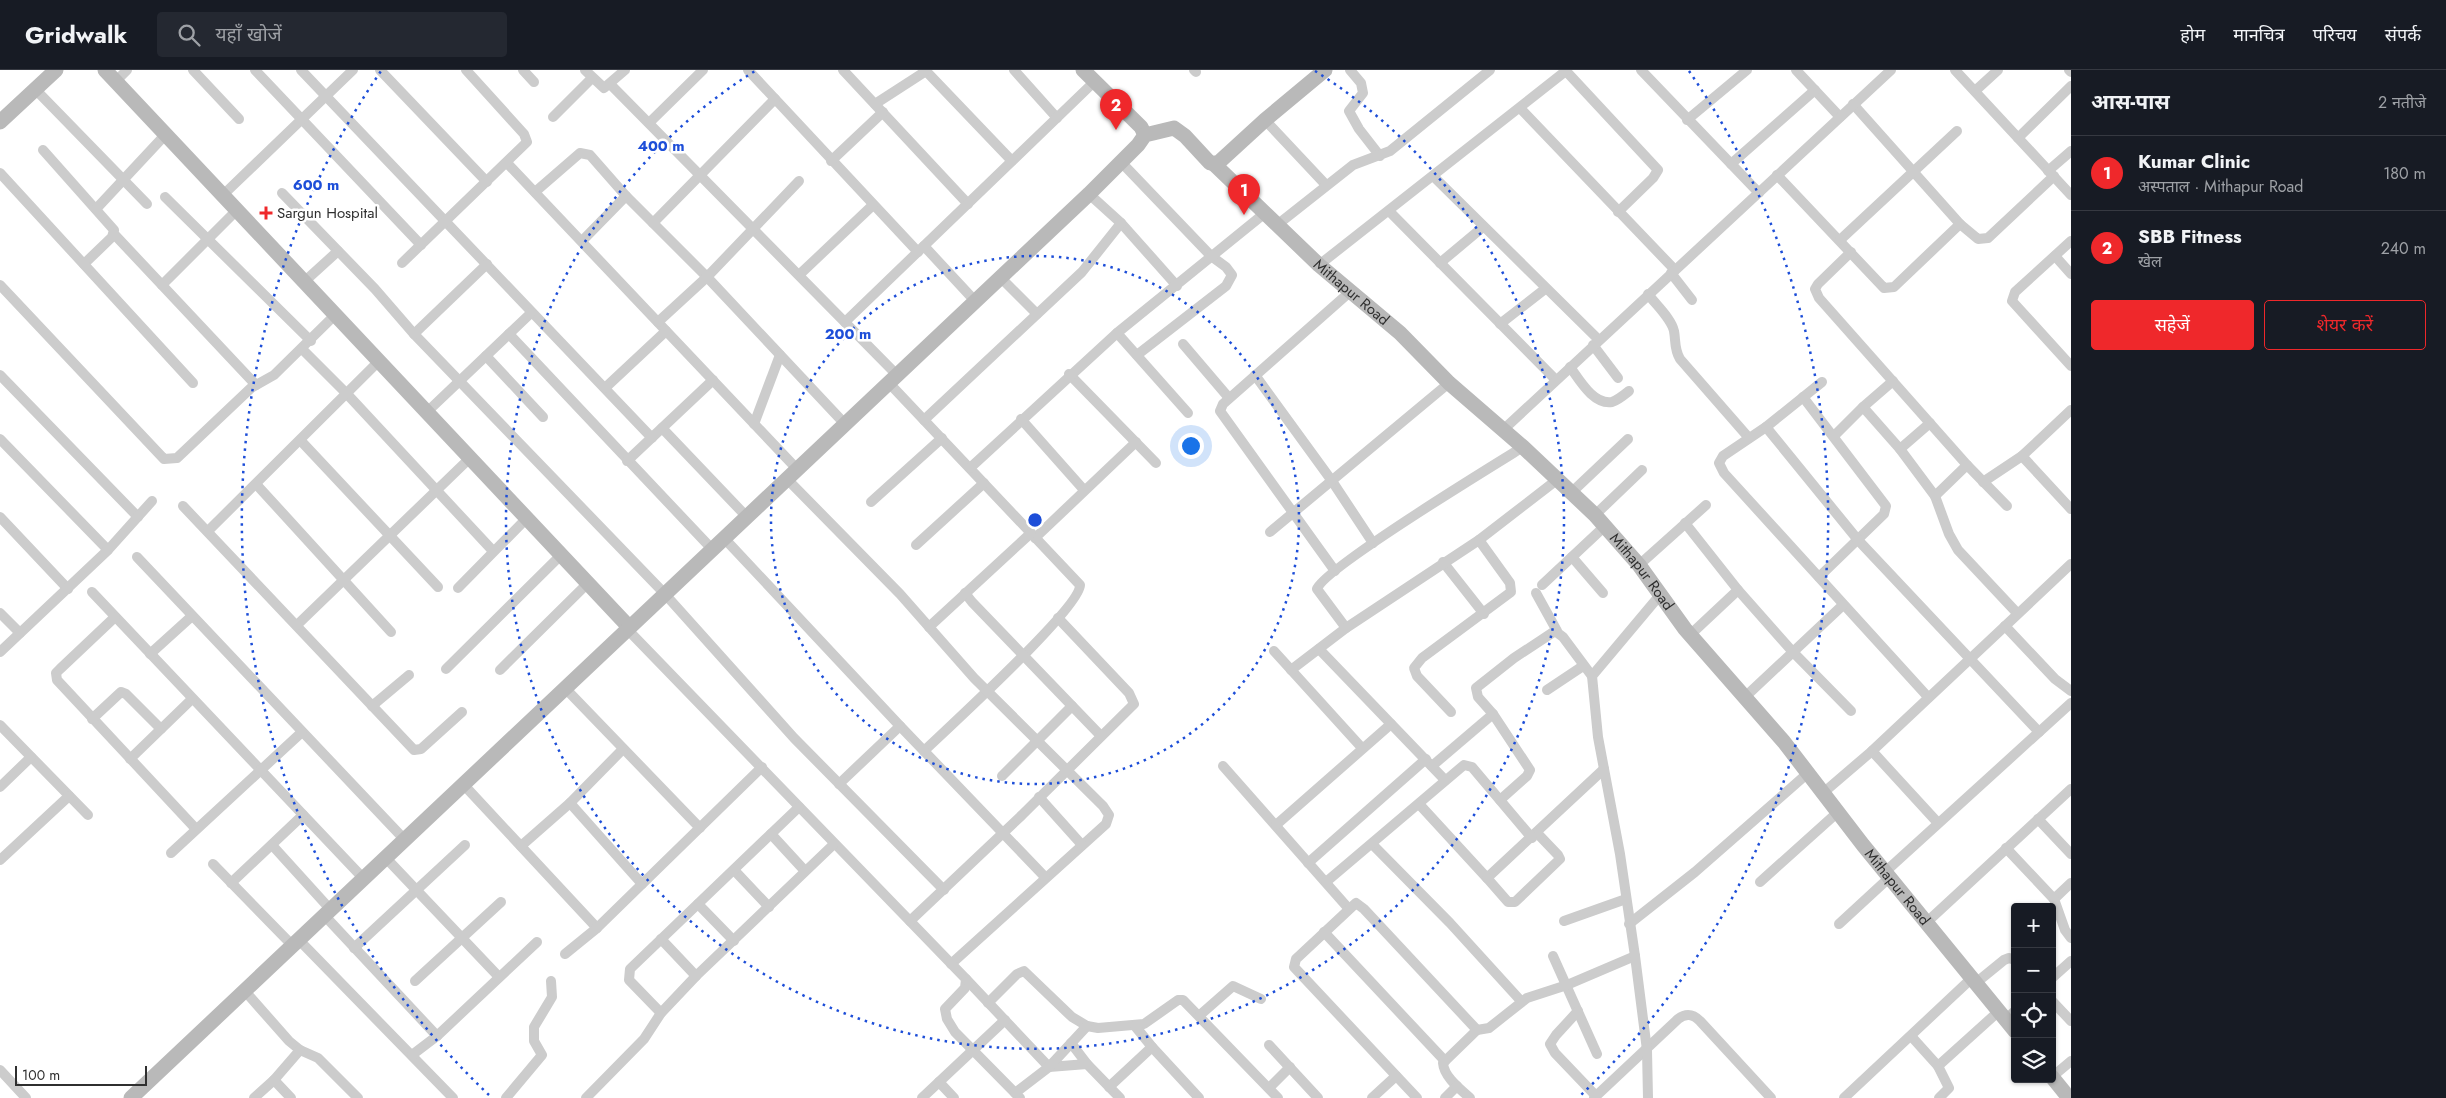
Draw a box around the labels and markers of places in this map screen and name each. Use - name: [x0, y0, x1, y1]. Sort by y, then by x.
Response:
- pin: 2: [1100, 89, 1132, 130]
- pin: 1: [1228, 174, 1260, 215]
- place label: Sargun Hospital: [277, 202, 378, 224]
- marker: Sargun Hospital: [259, 206, 273, 220]
- centre of rings: [1026, 511, 1044, 529]

